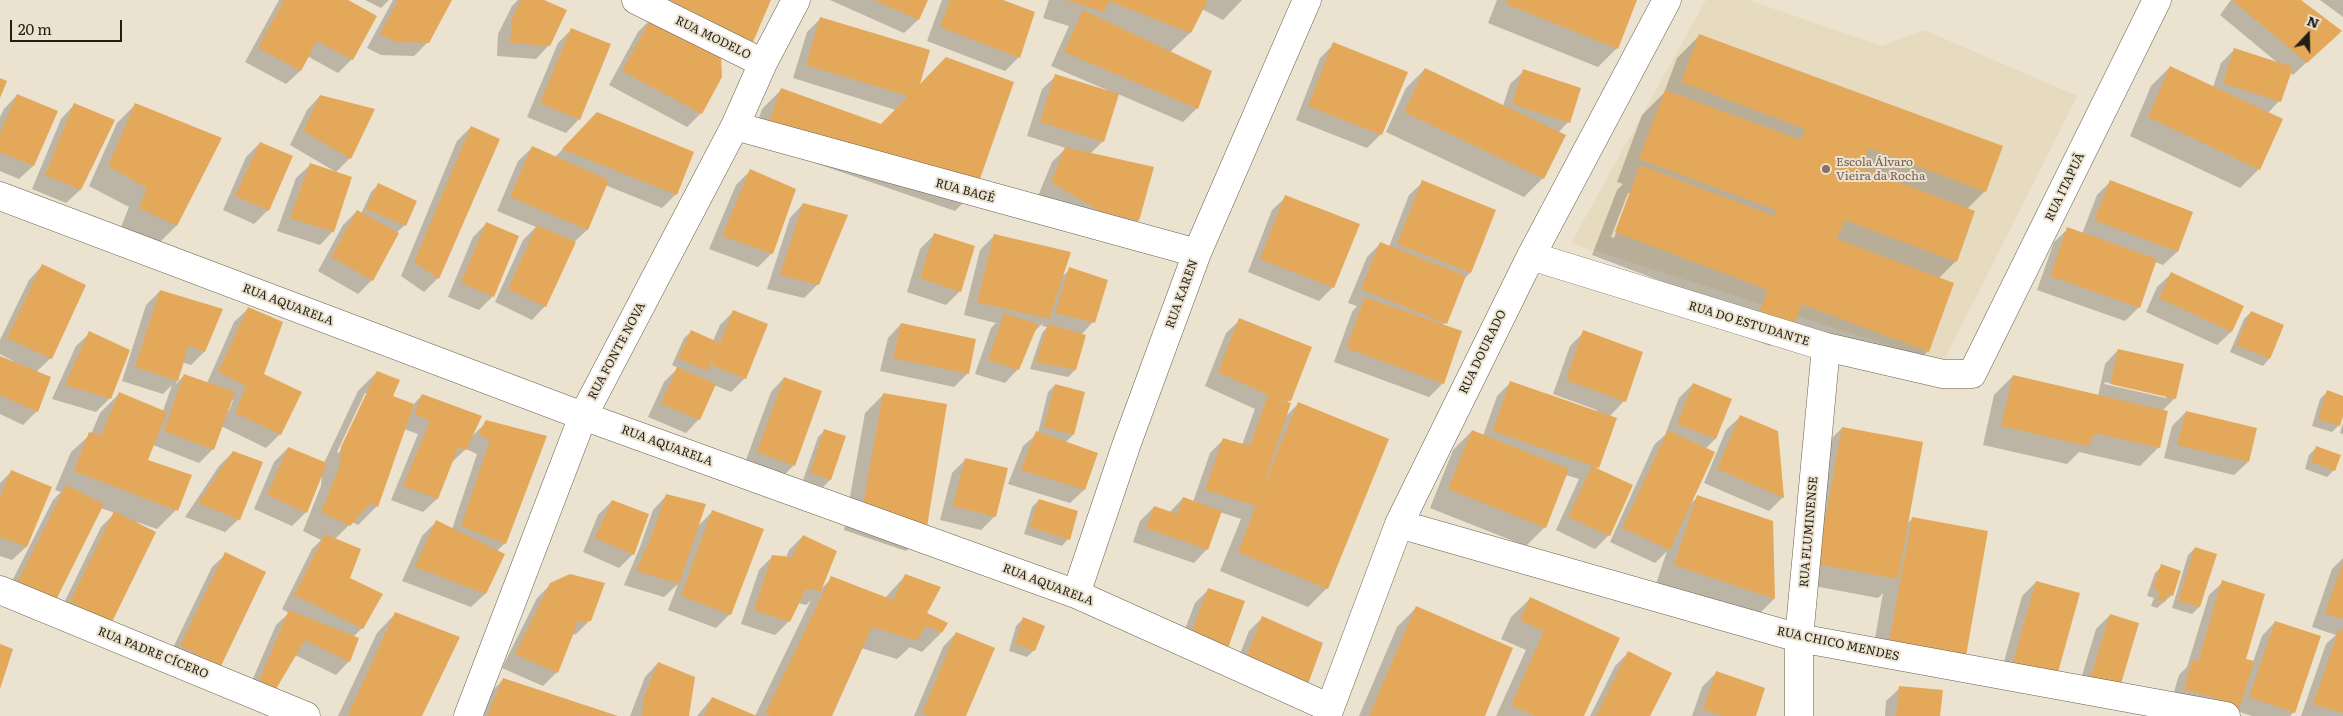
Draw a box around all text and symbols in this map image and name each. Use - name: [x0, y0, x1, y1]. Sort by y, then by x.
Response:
- scale bar: [12, 10, 125, 42]
- north arrow: [2283, 10, 2333, 60]
- text: N: [2304, 10, 2322, 32]
- street label: RUA MODELO: [673, 13, 753, 63]
- text: 20 m: [18, 17, 52, 40]
- street label: RUA ITAPUÃ: [2042, 150, 2088, 224]
- place label: Escola Álvaro Vieira da Rocha: [1836, 155, 1925, 183]
- marker: Escola Álvaro Vieira da Rocha: [1820, 163, 1832, 175]
- street label: RUA BAGÉ: [934, 176, 996, 206]
- street label: RUA KAREN: [1163, 258, 1201, 330]
- street label: RUA AQUARELA: [241, 281, 335, 329]
- street label: RUA DO ESTUDANTE: [1687, 299, 1811, 349]
- street label: RUA FONTE NOVA: [585, 300, 649, 402]
- street label: RUA DOURADO: [1456, 308, 1510, 396]
- street label: RUA AQUARELA: [619, 423, 715, 469]
- street label: RUA FLUMINENSE: [1797, 476, 1821, 588]
- street label: RUA AQUARELA: [1001, 561, 1095, 609]
- street label: RUA PADRE CÍCERO: [96, 624, 210, 682]
- street label: RUA CHICO MENDES: [1775, 624, 1901, 664]

